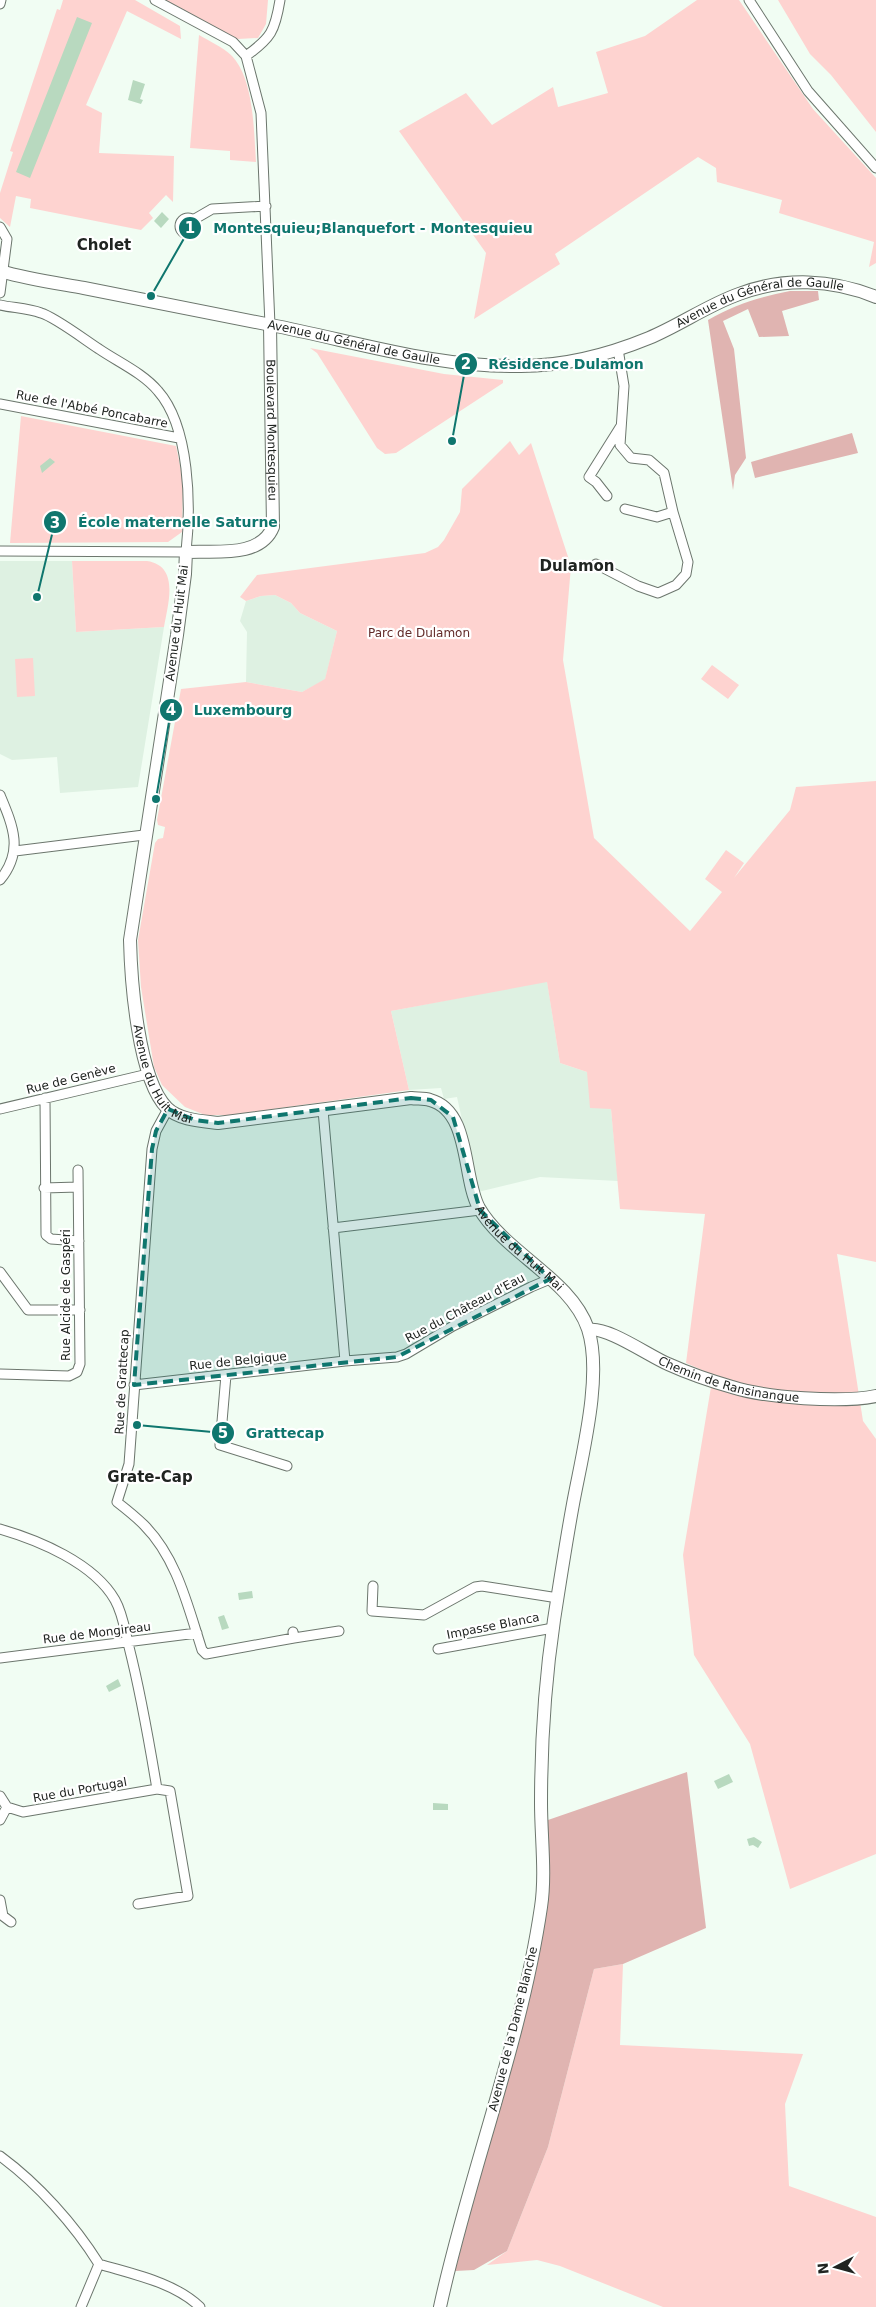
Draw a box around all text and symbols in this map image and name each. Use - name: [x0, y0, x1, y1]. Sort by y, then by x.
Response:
- callout: Montesquieu;Blanquefort - Montesquieu: [178, 214, 542, 243]
- text: 1: [185, 219, 195, 237]
- text: Montesquieu;Blanquefort - Montesquieu: [213, 220, 533, 236]
- district label: Cholet: [77, 236, 131, 254]
- street label: Avenue du Général de Gaulle: [674, 275, 845, 331]
- street label: Avenue du Général de Gaulle: [266, 317, 441, 367]
- callout: Résidence Dulamon: [454, 349, 654, 378]
- text: 2: [461, 355, 471, 373]
- text: Résidence Dulamon: [488, 356, 644, 372]
- street label: Boulevard Montesquieu: [264, 359, 280, 501]
- street label: Rue de l'Abbé Poncabarre: [15, 387, 169, 431]
- callout: École maternelle Saturne: [43, 508, 287, 537]
- text: 3: [50, 514, 60, 532]
- text: École maternelle Saturne: [78, 514, 278, 530]
- district label: Dulamon: [539, 557, 615, 575]
- street label: Avenue du Huit Mai: [163, 564, 191, 682]
- park label: Parc de Dulamon: [368, 626, 470, 640]
- callout: Luxembourg: [158, 696, 302, 725]
- text: 4: [166, 701, 176, 719]
- text: Luxembourg: [194, 702, 292, 718]
- street label: Avenue du Huit Mai: [130, 1024, 193, 1126]
- street label: Rue de Genève: [25, 1061, 117, 1097]
- street label: Avenue du Huit Mai: [472, 1203, 566, 1294]
- street label: Rue Alcide de Gaspéri: [59, 1229, 73, 1361]
- street label: Rue du Château d'Eau: [403, 1271, 527, 1345]
- street label: Rue de Grattecap: [112, 1329, 132, 1435]
- street label: Rue de Belgique: [189, 1349, 287, 1373]
- street label: Chemin de Ransinangue: [656, 1353, 800, 1405]
- callout: Grattecap: [210, 1418, 334, 1447]
- text: 5: [218, 1424, 228, 1442]
- text: Grattecap: [246, 1425, 324, 1441]
- district label: Grate-Cap: [107, 1468, 193, 1486]
- street label: Impasse Blanca: [445, 1610, 541, 1642]
- street label: Rue de Mongireau: [42, 1619, 152, 1647]
- street label: Rue du Portugal: [32, 1775, 128, 1805]
- street label: Avenue de la Dame Blanche: [486, 1945, 540, 2113]
- north arrow: [811, 2242, 861, 2292]
- text: N: [815, 2262, 832, 2275]

